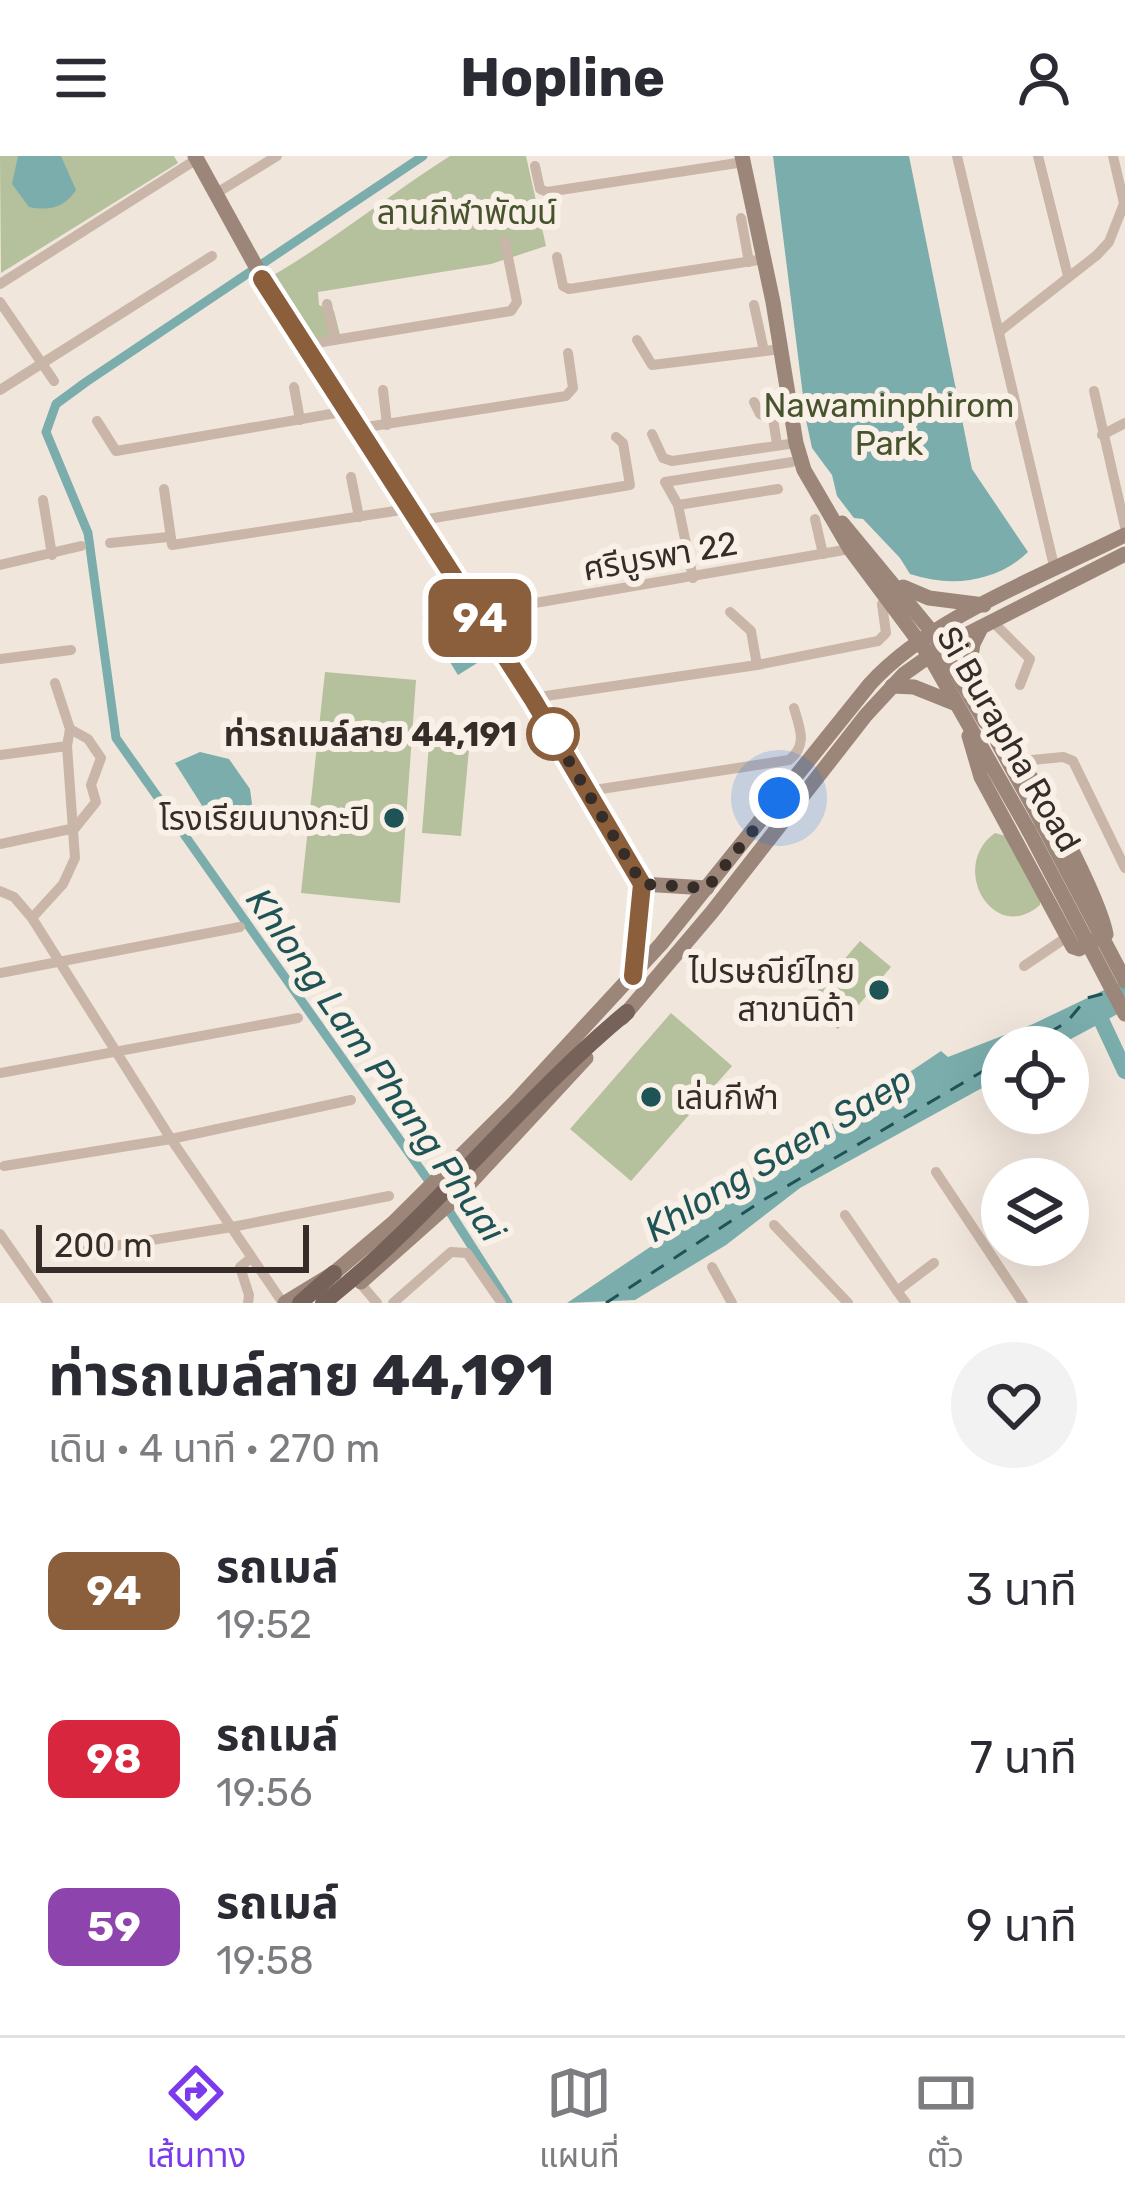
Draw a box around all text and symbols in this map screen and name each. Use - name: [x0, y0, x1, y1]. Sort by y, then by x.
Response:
- icon: menu: [48, 45, 114, 111]
- icon: person: [1011, 45, 1077, 111]
- text: Hopline: [460, 46, 665, 110]
- park label: ลานกีฬาพัฒน์: [377, 193, 557, 232]
- park label: Nawaminphirom Park: [764, 386, 1014, 463]
- street label: ศรีบูรพา 22: [580, 523, 740, 590]
- line badge: 94: [426, 579, 534, 657]
- text: 94: [452, 593, 508, 643]
- street label: Si Burapha Road: [929, 620, 1089, 858]
- marker: ท่ารถเมล์สาย 44,191: [528, 709, 578, 759]
- place label: ท่ารถเมล์สาย 44,191: [224, 715, 517, 754]
- your location: [749, 768, 809, 828]
- place label: โรงเรียนบางกะปิ: [159, 799, 370, 838]
- marker: โรงเรียนบางกะปิ: [381, 805, 407, 831]
- water label: Khlong Lam Phang Phuai: [237, 880, 515, 1251]
- place label: ไปรษณีย์ไทย สาขานิด้า: [688, 952, 855, 1029]
- marker: ไปรษณีย์ไทย สาขานิด้า: [866, 977, 892, 1003]
- map controls: [981, 1026, 1089, 1266]
- button: locate: [981, 1026, 1089, 1134]
- water label: Khlong Saen Saep: [637, 1057, 919, 1251]
- place label: เล่นกีฬา: [675, 1078, 779, 1117]
- marker: เล่นกีฬา: [638, 1084, 664, 1110]
- button: layers: [981, 1158, 1089, 1266]
- scale bar: [36, 1219, 309, 1272]
- text: 200 m: [54, 1226, 153, 1265]
- text: ท่ารถเมล์สาย 44,191: [48, 1342, 555, 1409]
- button: heart: [951, 1342, 1077, 1468]
- text: เดิน · 4 นาที · 270 m: [48, 1426, 380, 1472]
- text: รถเมล์: [216, 1540, 339, 1593]
- text: 3 นาที: [966, 1563, 1077, 1616]
- text: 94: [86, 1566, 142, 1616]
- text: 19:52: [216, 1602, 312, 1648]
- text: รถเมล์: [216, 1708, 339, 1761]
- text: 7 นาที: [970, 1731, 1077, 1784]
- text: 98: [86, 1734, 142, 1784]
- text: 19:56: [216, 1770, 313, 1816]
- text: รถเมล์: [216, 1876, 339, 1929]
- text: 9 นาที: [966, 1899, 1077, 1952]
- text: 59: [87, 1902, 141, 1952]
- text: 19:58: [216, 1938, 314, 1984]
- tab: เส้นทาง: [146, 2060, 246, 2182]
- tab: แผนที่: [539, 2060, 620, 2182]
- tab: ตั๋ว: [913, 2060, 979, 2182]

